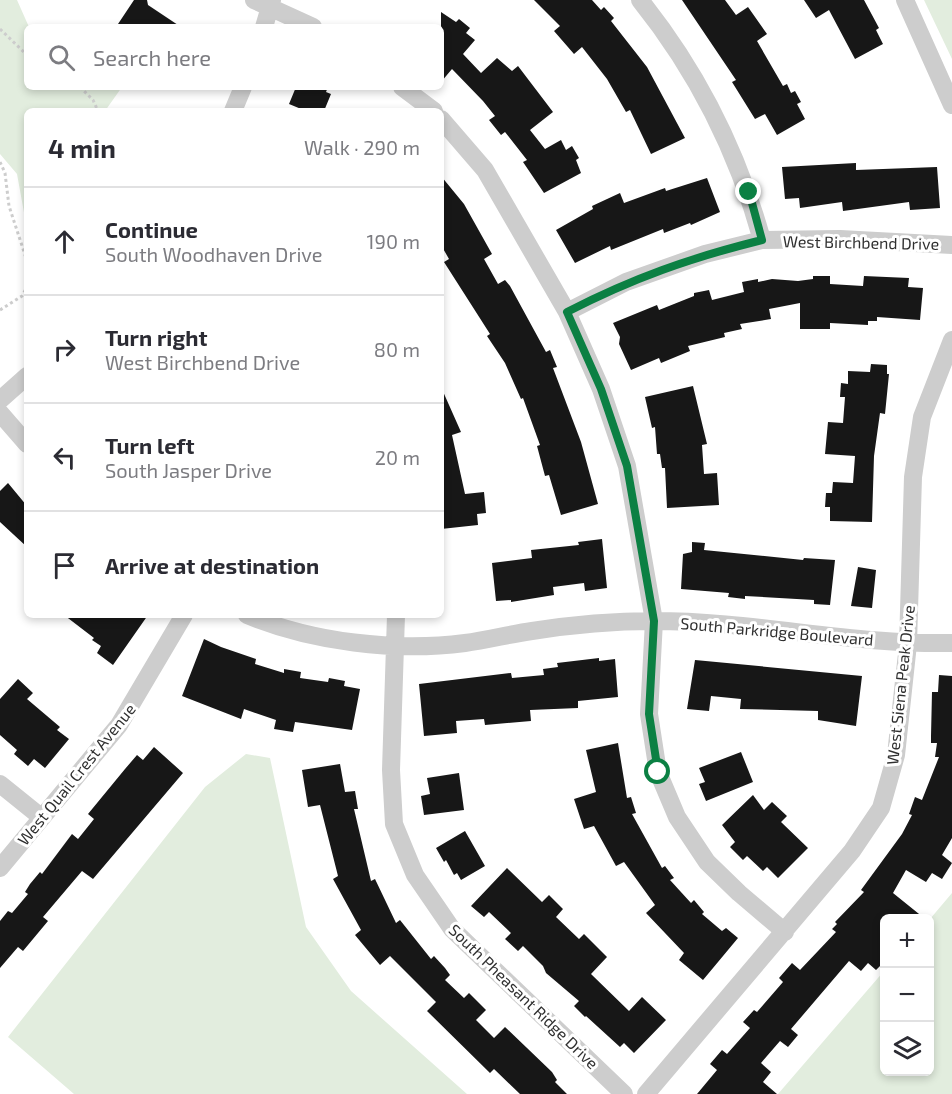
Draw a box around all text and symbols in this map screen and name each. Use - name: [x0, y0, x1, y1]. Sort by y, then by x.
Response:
- search box: [24, 24, 444, 90]
- icon: search: [45, 41, 78, 74]
- text: Search here: [93, 44, 211, 70]
- text: 4 min: [48, 132, 116, 163]
- text: Walk · 290 m: [304, 135, 420, 159]
- route end: [735, 178, 761, 204]
- text: Continue: [105, 216, 198, 242]
- icon: ahead: [48, 225, 81, 258]
- text: 190 m: [367, 229, 420, 253]
- street label: West Birchbend Drive: [783, 231, 939, 253]
- text: South Woodhaven Drive: [105, 242, 323, 266]
- text: Turn right: [105, 324, 207, 350]
- icon: right: [48, 333, 81, 366]
- text: 80 m: [374, 337, 420, 361]
- text: West Birchbend Drive: [105, 350, 300, 374]
- text: Turn left: [105, 432, 194, 458]
- icon: left: [48, 441, 81, 474]
- text: 20 m: [375, 445, 420, 469]
- text: South Jasper Drive: [105, 458, 272, 482]
- icon: arrive: [48, 549, 81, 582]
- text: Arrive at destination: [105, 552, 319, 578]
- street label: West Siena Peak Drive: [882, 604, 918, 766]
- street label: South Parkridge Boulevard: [680, 613, 874, 649]
- street label: West Quail Crest Avenue: [13, 699, 140, 849]
- route start: [644, 758, 670, 784]
- map controls: [880, 914, 934, 1076]
- button: +: [880, 914, 934, 968]
- street label: South Pheasant Ridge Drive: [445, 920, 603, 1072]
- button: −: [880, 968, 934, 1022]
- button: layers: [880, 1022, 934, 1076]

